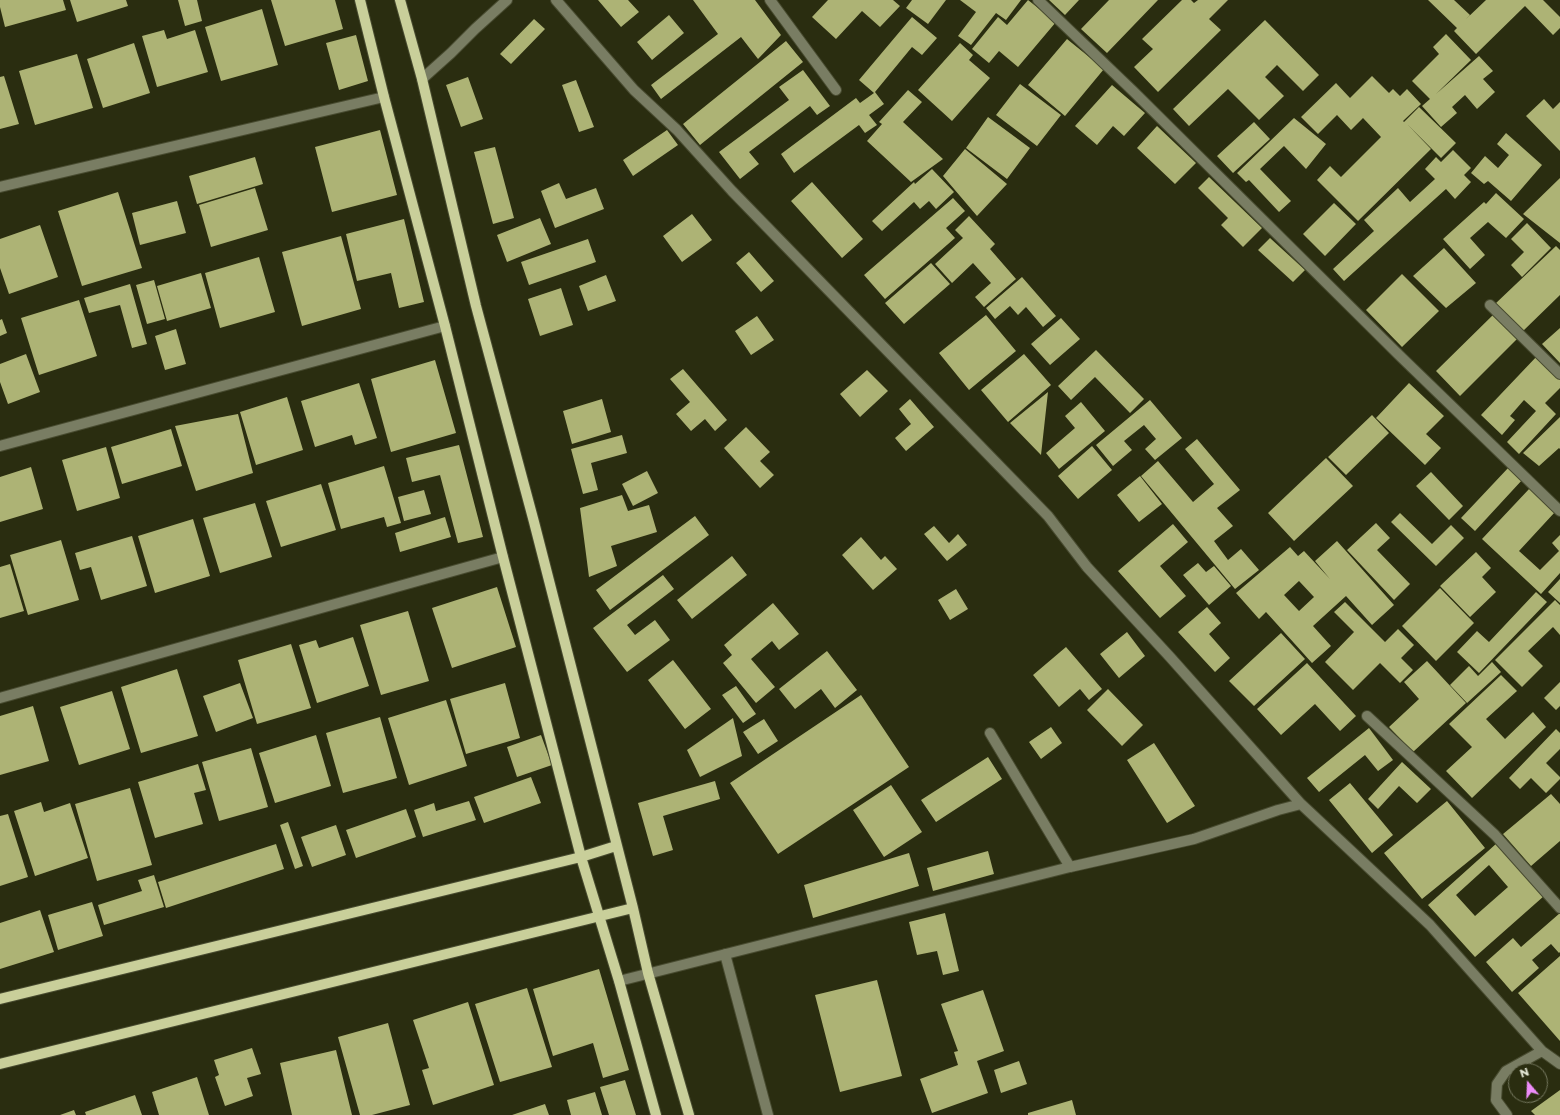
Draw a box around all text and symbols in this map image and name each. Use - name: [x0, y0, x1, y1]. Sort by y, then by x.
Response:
- north arrow: [1508, 1063, 1548, 1103]
- text: N: [1518, 1065, 1531, 1081]

